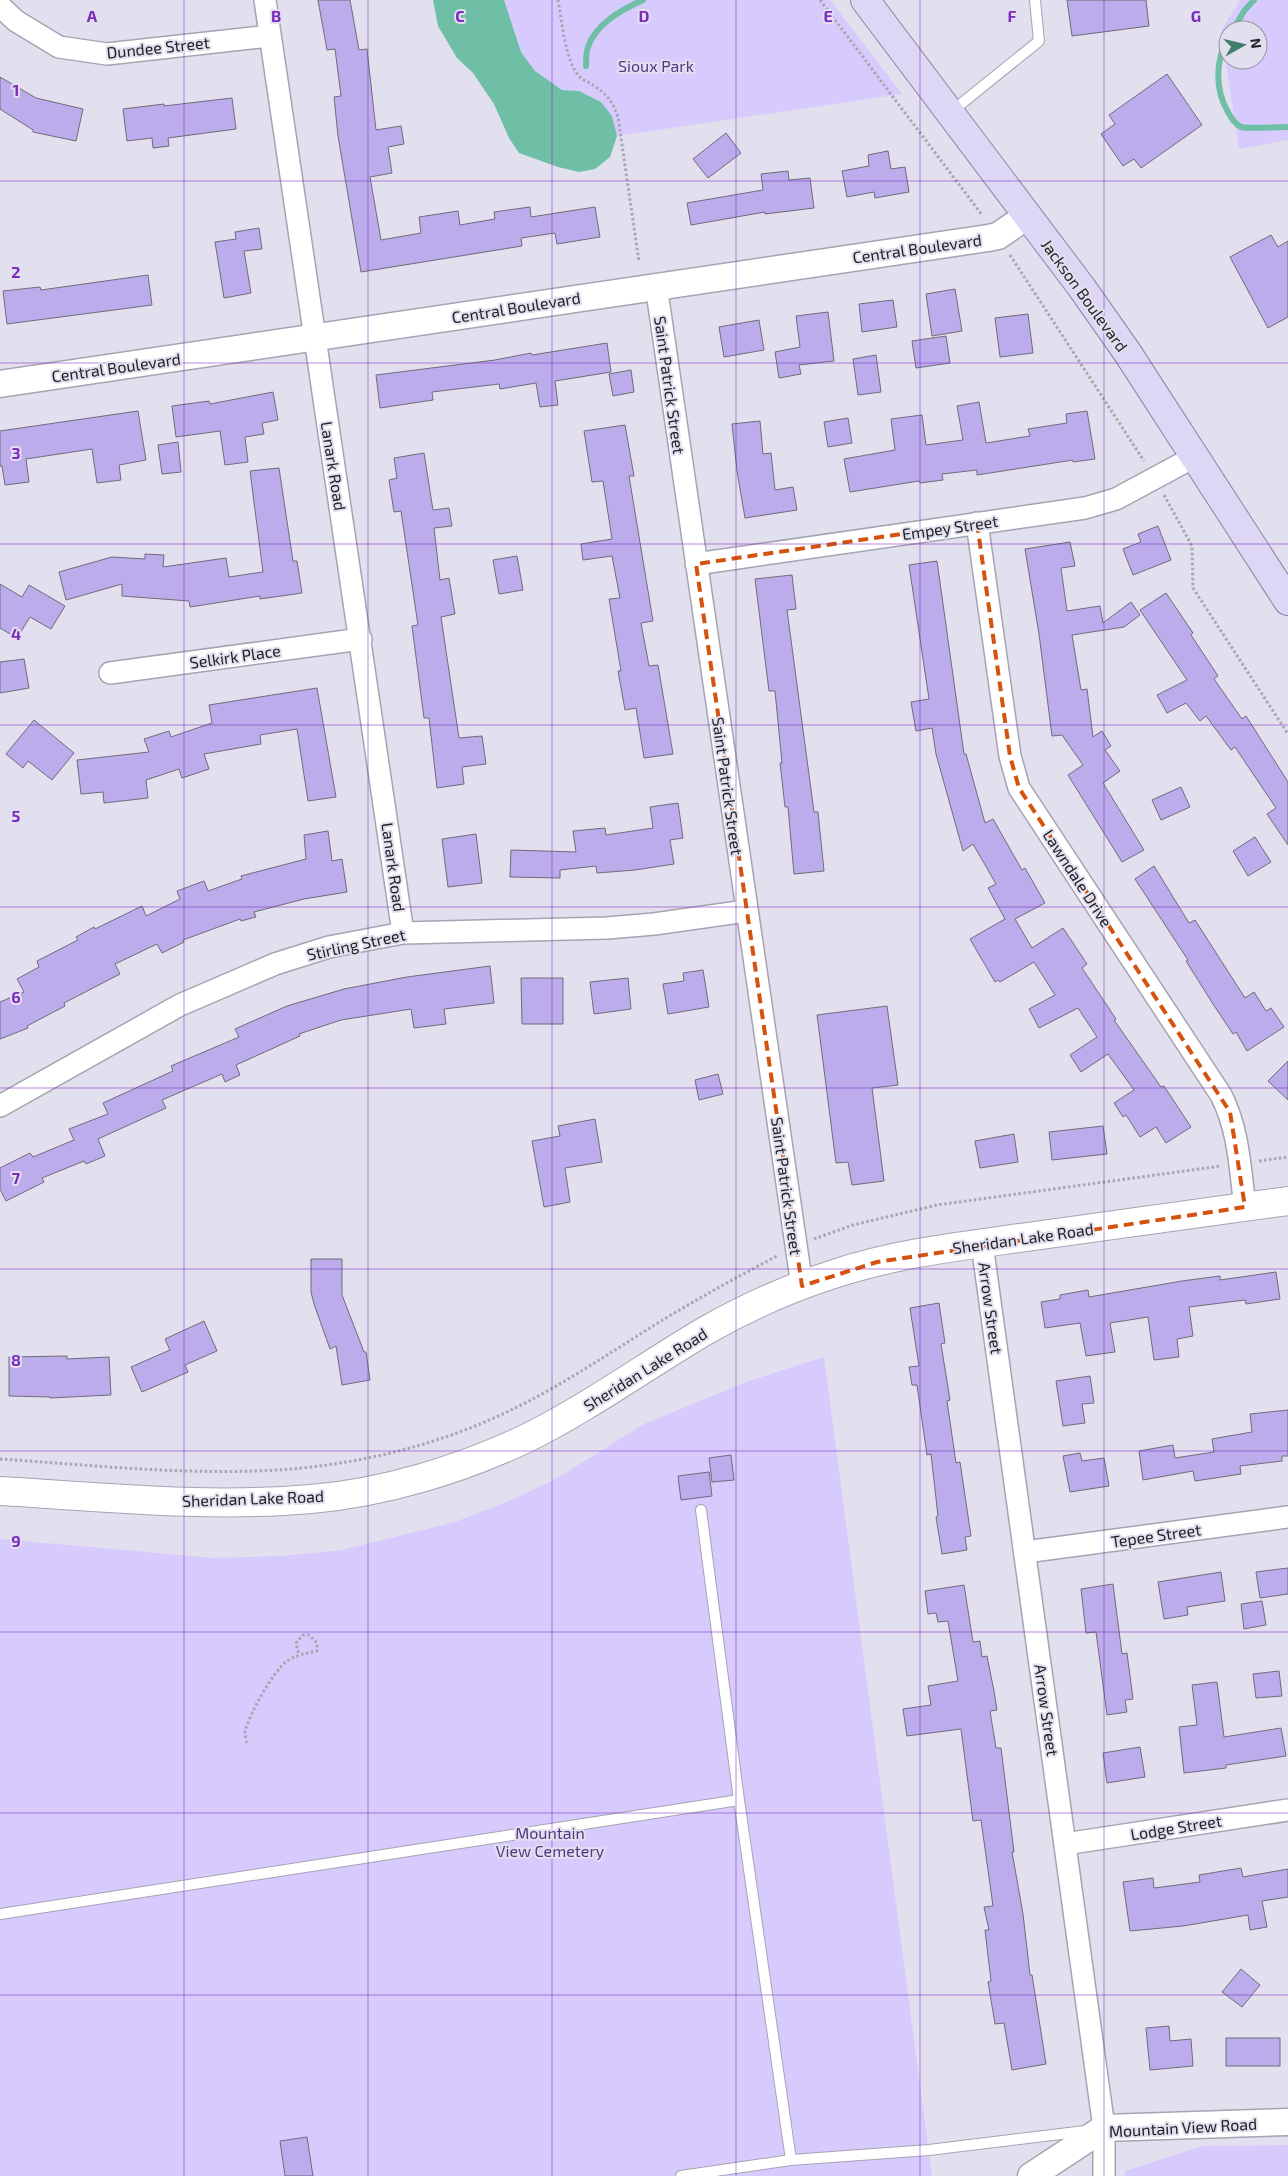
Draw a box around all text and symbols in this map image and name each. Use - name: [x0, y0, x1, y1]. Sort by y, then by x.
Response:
- text: A: [87, 6, 98, 25]
- text: B: [271, 6, 281, 25]
- text: C: [455, 6, 465, 25]
- text: D: [639, 6, 650, 25]
- text: E: [823, 6, 833, 25]
- text: F: [1008, 6, 1017, 25]
- text: G: [1191, 6, 1201, 25]
- north arrow: [1218, 20, 1268, 70]
- street label: Dundee Street: [106, 32, 210, 62]
- text: N: [1247, 37, 1265, 49]
- park label: Sioux Park: [618, 56, 694, 75]
- text: 1: [13, 80, 19, 99]
- street label: Central Boulevard: [851, 230, 983, 266]
- street label: Jackson Boulevard: [1038, 235, 1132, 355]
- text: 2: [11, 262, 21, 281]
- street label: Central Boulevard: [450, 287, 582, 327]
- street label: Saint Patrick Street: [651, 315, 689, 455]
- street label: Central Boulevard: [50, 349, 182, 385]
- street label: Lanark Road: [318, 420, 350, 512]
- text: 3: [11, 443, 21, 462]
- street label: Empey Street: [901, 511, 999, 543]
- text: 4: [11, 624, 21, 643]
- street label: Selkirk Place: [188, 640, 282, 672]
- street label: Saint Patrick Street: [709, 716, 747, 856]
- text: 5: [12, 806, 21, 825]
- street label: Lanark Road: [378, 821, 410, 913]
- street label: Lawndale Drive: [1039, 826, 1117, 930]
- street label: Stirling Street: [305, 924, 407, 964]
- text: 6: [11, 987, 21, 1006]
- street label: Saint Patrick Street: [768, 1116, 806, 1256]
- text: 7: [12, 1168, 21, 1187]
- street label: Sheridan Lake Road: [951, 1219, 1095, 1257]
- street label: Arrow Street: [975, 1261, 1007, 1355]
- street label: Sheridan Lake Road: [580, 1323, 710, 1415]
- text: 8: [11, 1350, 21, 1369]
- street label: Sheridan Lake Road: [182, 1486, 324, 1510]
- street label: Tepee Street: [1110, 1519, 1202, 1551]
- text: 9: [11, 1531, 21, 1550]
- street label: Arrow Street: [1031, 1663, 1063, 1757]
- street label: Lodge Street: [1129, 1810, 1223, 1844]
- park label: Mountain View Cemetery: [496, 1823, 605, 1860]
- street label: Mountain View Road: [1108, 2114, 1258, 2140]

